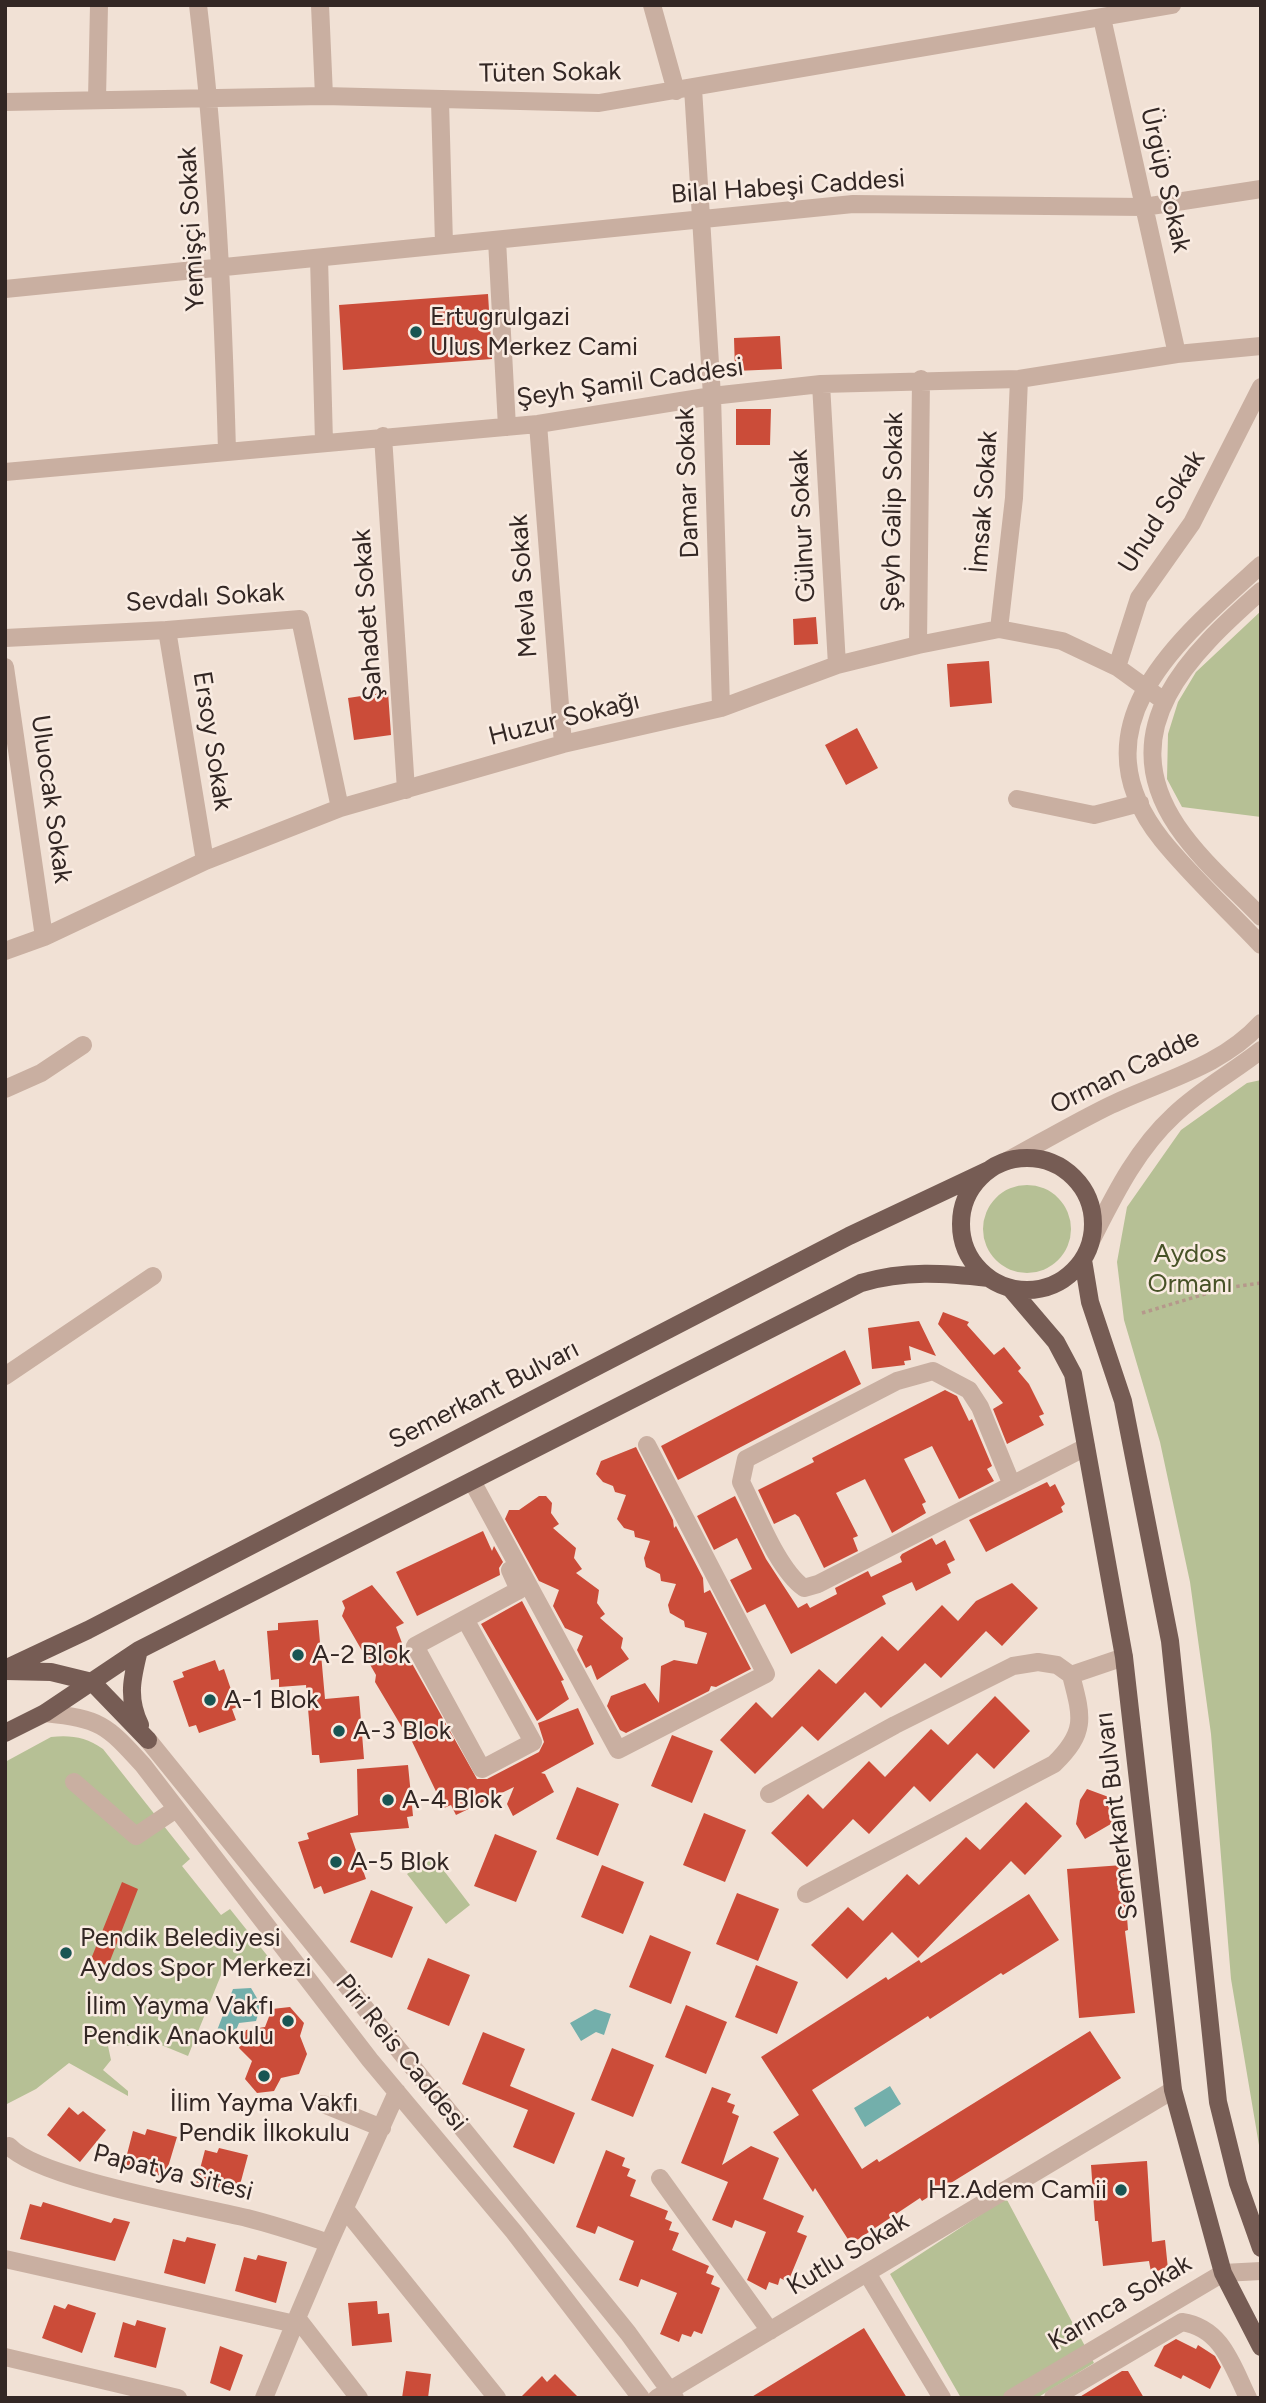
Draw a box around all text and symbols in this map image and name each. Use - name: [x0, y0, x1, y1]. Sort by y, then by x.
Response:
- street label: Tüten Sokak: [479, 56, 621, 90]
- street label: Ürgüp Sokak: [1133, 104, 1197, 256]
- street label: Yemişçi Sokak: [172, 146, 212, 312]
- street label: Bilal Habeşi Caddesi: [670, 163, 906, 211]
- place label: Ertugrulgazi Ulus Merkez Cami: [430, 301, 638, 362]
- marker: Ertugrulgazi Ulus Merkez Cami: [408, 324, 424, 340]
- street label: Şeyh Şamil Caddesi: [515, 352, 745, 414]
- street label: Damar Sokak: [670, 407, 706, 559]
- street label: Şeyh Galip Sokak: [876, 412, 910, 612]
- street label: İmsak Sokak: [963, 430, 1005, 574]
- street label: Uhud Sokak: [1112, 445, 1212, 579]
- street label: Gülnur Sokak: [783, 449, 823, 603]
- street label: Mevla Sokak: [503, 513, 545, 659]
- street label: Şahadet Sokak: [346, 528, 390, 702]
- street label: Sevdalı Sokak: [125, 577, 285, 619]
- street label: Ersoy Sokak: [186, 669, 238, 813]
- street label: Huzur Sokağı: [485, 685, 643, 753]
- street label: Uluocak Sokak: [24, 713, 78, 885]
- street label: Orman Cadde: [1045, 1022, 1205, 1122]
- park label: Aydos Ormanı: [1148, 1238, 1232, 1300]
- street label: Semerkant Bulvarı: [384, 1334, 584, 1456]
- place label: A-2 Blok: [312, 1639, 411, 1671]
- marker: A-2 Blok: [290, 1647, 306, 1663]
- place label: A-1 Blok: [224, 1684, 319, 1716]
- marker: A-1 Blok: [202, 1692, 218, 1708]
- street label: Semerkant Bulvarı: [1089, 1710, 1145, 1922]
- place label: A-3 Blok: [353, 1715, 451, 1747]
- marker: A-3 Blok: [331, 1723, 347, 1739]
- place label: A-4 Blok: [402, 1784, 502, 1816]
- marker: A-4 Blok: [380, 1792, 396, 1808]
- place label: A-5 Blok: [350, 1846, 449, 1878]
- marker: A-5 Blok: [328, 1854, 344, 1870]
- place label: Pendik Belediyesi Aydos Spor Merkezi: [80, 1922, 311, 1983]
- marker: Pendik Belediyesi Aydos Spor Merkezi: [58, 1945, 74, 1961]
- street label: Piri Reis Caddesi: [328, 1969, 474, 2137]
- place label: İlim Yayma Vakfı Pendik Anaokulu: [82, 1990, 274, 2052]
- marker: İlim Yayma Vakfı Pendik Anaokulu: [280, 2013, 296, 2029]
- marker: İlim Yayma Vakfı Pendik İlkokulu: [256, 2068, 272, 2084]
- place label: İlim Yayma Vakfı Pendik İlkokulu: [170, 2087, 358, 2148]
- street label: Papatya Sitesi: [90, 2138, 256, 2208]
- place label: Hz.Adem Camii: [928, 2174, 1107, 2206]
- marker: Hz.Adem Camii: [1113, 2182, 1129, 2198]
- street label: Kutlu Sokak: [782, 2206, 914, 2302]
- street label: Karınca Sokak: [1043, 2248, 1197, 2358]

